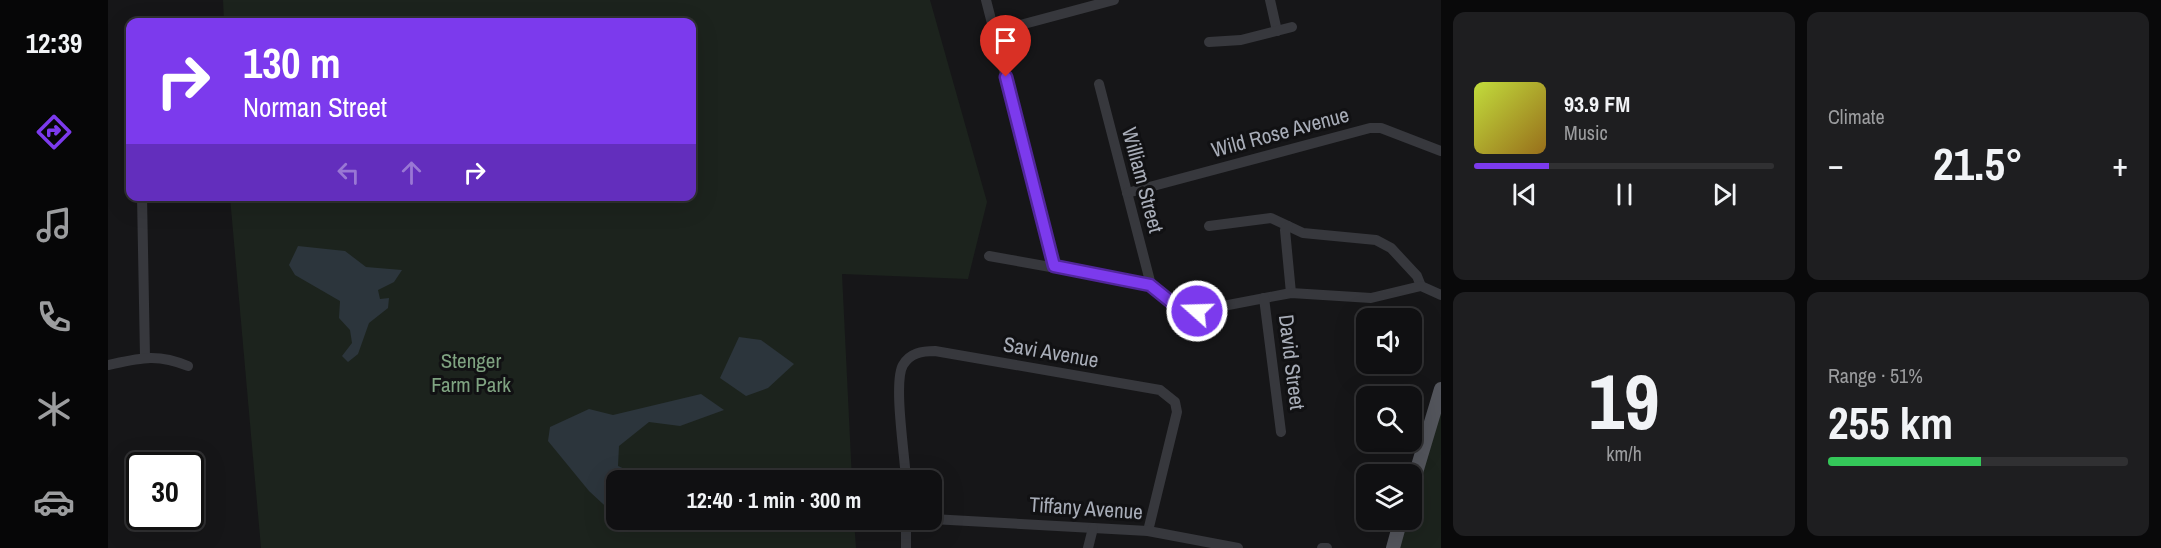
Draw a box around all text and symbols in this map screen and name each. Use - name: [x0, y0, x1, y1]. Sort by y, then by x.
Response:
- pin: [980, 15, 1031, 77]
- icon: arrive: [989, 24, 1022, 57]
- text: 12:39: [26, 25, 82, 61]
- text: 130 m: [243, 35, 341, 91]
- icon: right: [144, 42, 222, 120]
- text: Norman Street: [243, 89, 387, 125]
- text: 93.9 FM: [1564, 89, 1630, 119]
- street label: Wild Rose Avenue: [1208, 100, 1352, 164]
- text: Climate: [1828, 103, 1885, 130]
- icon: directions: [33, 111, 75, 153]
- text: Music: [1564, 119, 1608, 146]
- street label: William Street: [1115, 124, 1171, 236]
- text: 21.5°: [1933, 133, 2023, 194]
- text: −: [1828, 142, 1844, 186]
- text: +: [2112, 142, 2128, 186]
- icon: left: [332, 156, 365, 189]
- icon: ahead: [395, 156, 428, 189]
- icon: right: [458, 156, 491, 189]
- icon: previous: [1508, 178, 1541, 211]
- icon: pause: [1608, 178, 1641, 211]
- icon: next: [1708, 178, 1741, 211]
- icon: music: [33, 204, 75, 246]
- position arrow: [1165, 279, 1229, 343]
- icon: phone: [33, 296, 75, 338]
- map controls: [1356, 308, 1422, 530]
- button: sound: [1356, 308, 1422, 374]
- street label: David Street: [1272, 313, 1312, 411]
- street label: Savi Avenue: [1001, 329, 1101, 375]
- park label: Stenger Farm Park: [431, 346, 511, 399]
- text: 19: [1588, 348, 1660, 453]
- text: Range · 51%: [1828, 362, 1923, 389]
- button: search: [1356, 386, 1422, 452]
- icon: climate: [33, 388, 75, 430]
- text: 255 km: [1828, 392, 1953, 453]
- text: km/h: [1606, 440, 1642, 467]
- speed limit sign: 30: [126, 452, 204, 530]
- button: layers: [1356, 464, 1422, 530]
- icon: car: [33, 481, 75, 523]
- text: 12:40 · 1 min · 300 m: [687, 485, 861, 515]
- street label: Tiffany Avenue: [1028, 490, 1144, 526]

